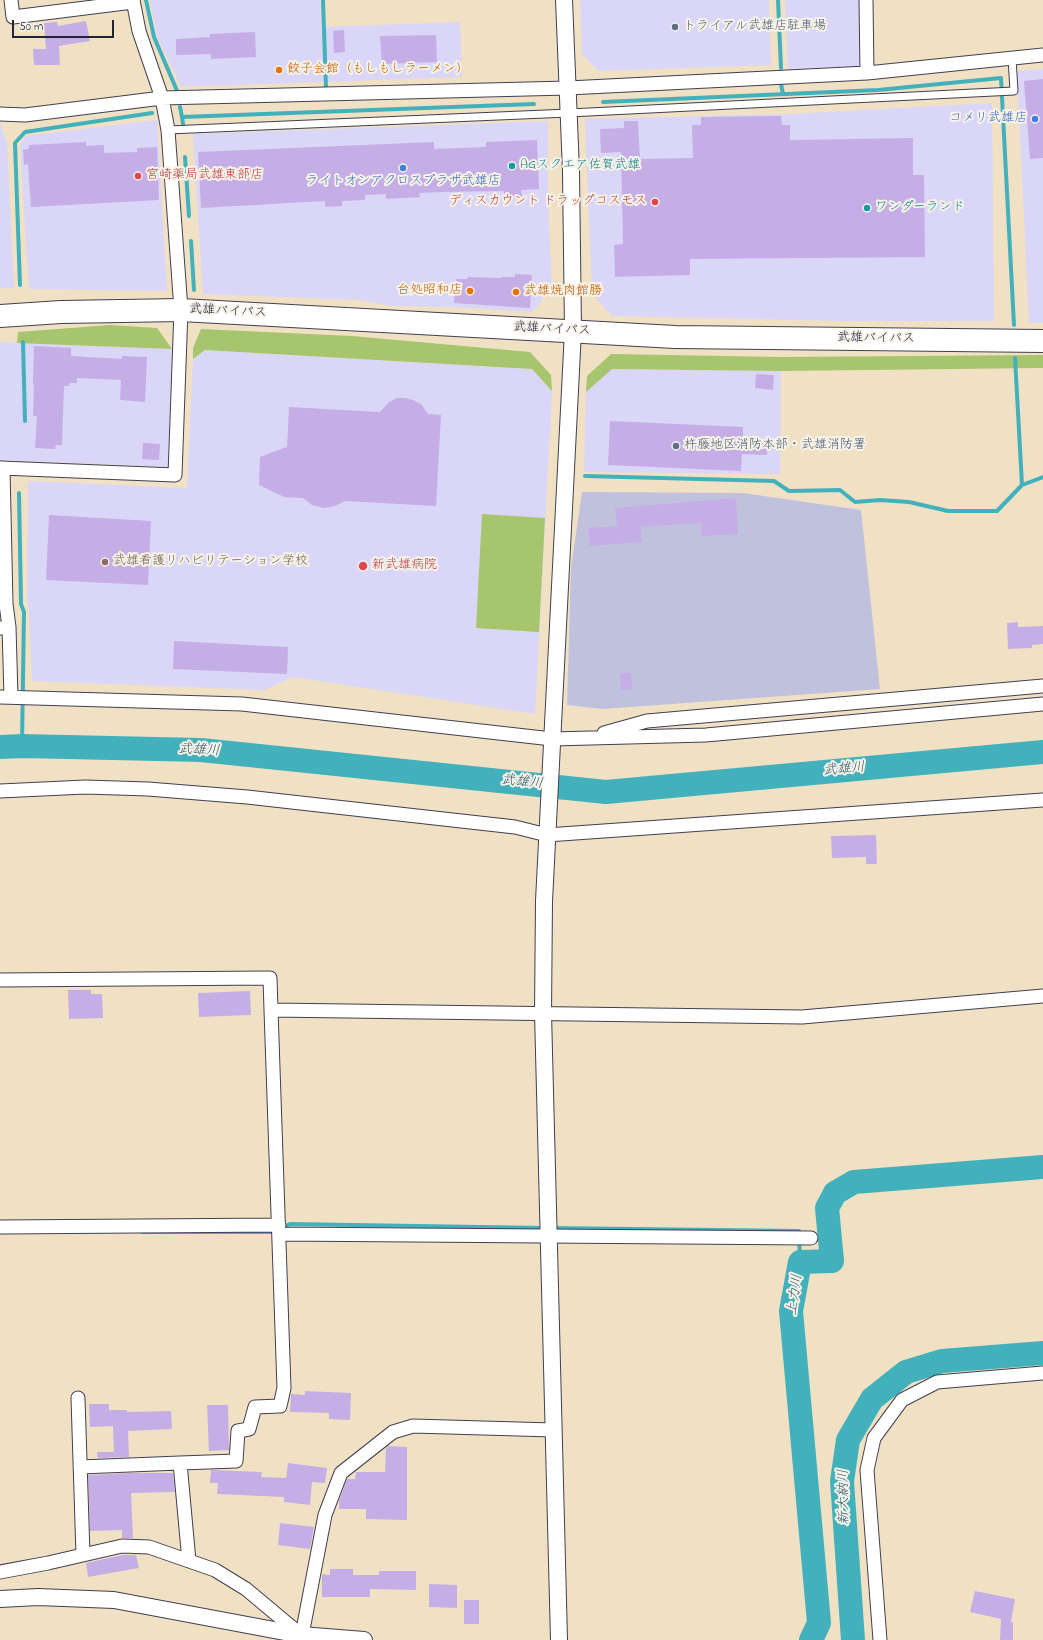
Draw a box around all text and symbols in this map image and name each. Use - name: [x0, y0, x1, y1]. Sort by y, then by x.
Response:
- scale bar: [14, 12, 116, 38]
- text: 50 m: [19, 18, 43, 36]
- place label: トライアル武雄店駐車場: [683, 19, 826, 35]
- marker: トライアル武雄店駐車場: [670, 22, 680, 32]
- place label: 餃子会館（もしもしラーメン）: [287, 62, 469, 78]
- marker: 餃子会館（もしもしラーメン）: [274, 65, 284, 75]
- place label: コメリ武雄店: [949, 111, 1027, 127]
- marker: コメリ武雄店: [1030, 114, 1040, 124]
- place label: AGスクエア佐賀武雄: [520, 158, 640, 174]
- marker: AGスクエア佐賀武雄: [507, 161, 517, 171]
- marker: ライトオンアクロスプラザ武雄店: [398, 163, 408, 173]
- place label: 宮崎薬局武雄東部店: [146, 168, 263, 184]
- marker: 宮崎薬局武雄東部店: [133, 171, 143, 181]
- place label: ライトオンアクロスプラザ武雄店: [306, 174, 500, 190]
- place label: ディスカウント ドラッグコスモス: [449, 194, 647, 210]
- marker: ディスカウント ドラッグコスモス: [650, 197, 660, 207]
- place label: ワンダーランド: [875, 200, 965, 216]
- marker: ワンダーランド: [862, 203, 872, 213]
- place label: 台処昭和店: [397, 283, 462, 299]
- place label: 武雄焼肉館勝: [524, 284, 602, 300]
- marker: 台処昭和店: [465, 286, 475, 296]
- marker: 武雄焼肉館勝: [511, 287, 521, 297]
- street label: 武雄バイパス: [189, 302, 267, 322]
- street label: 武雄バイパス: [513, 320, 591, 340]
- street label: 武雄バイパス: [837, 331, 915, 347]
- place label: 杵藤地区消防本部・武雄消防署: [684, 438, 866, 454]
- marker: 杵藤地区消防本部・武雄消防署: [671, 441, 681, 451]
- place label: 武雄看護リハビリテーション学校: [113, 554, 308, 570]
- marker: 武雄看護リハビリテーション学校: [100, 557, 110, 567]
- place label: 新武雄病院: [372, 558, 437, 574]
- marker: 新武雄病院: [357, 560, 369, 572]
- water label: 武雄川: [178, 742, 220, 760]
- water label: 武雄川: [822, 760, 866, 780]
- water label: 武雄川: [500, 772, 544, 794]
- water label: 上力川: [785, 1273, 807, 1317]
- water label: 新大納川: [836, 1469, 854, 1525]

